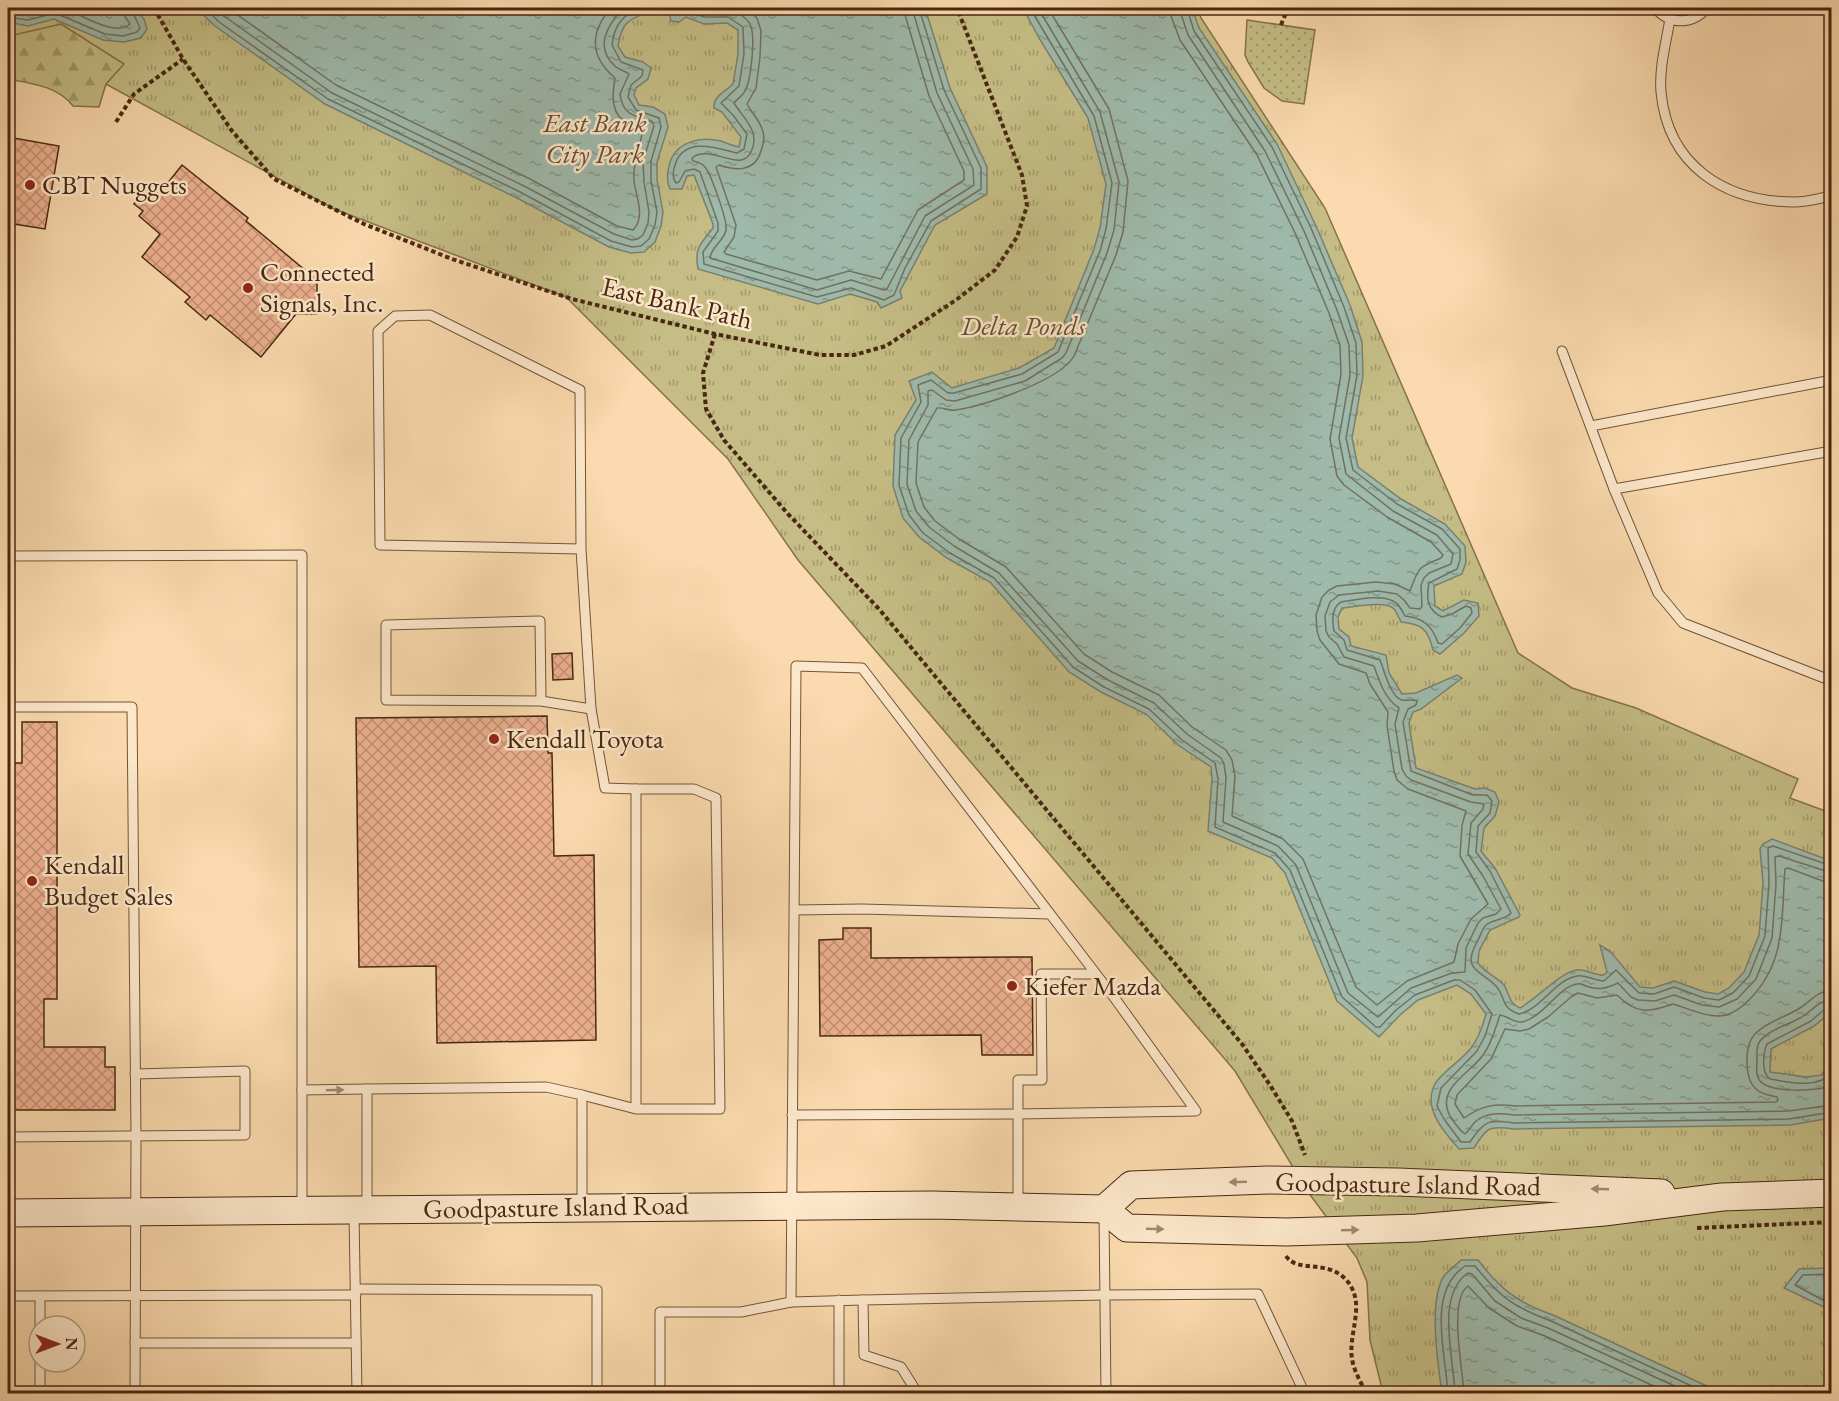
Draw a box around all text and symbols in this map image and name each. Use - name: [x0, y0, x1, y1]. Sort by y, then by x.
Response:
- park label: East Bank City Park: [542, 105, 647, 171]
- place label: CBT Nuggets: [42, 167, 187, 202]
- marker: CBT Nuggets: [23, 178, 37, 192]
- place label: Connected Signals, Inc.: [260, 254, 383, 320]
- street label: East Bank Path: [598, 268, 756, 337]
- marker: Connected Signals, Inc.: [241, 281, 255, 295]
- park label: Delta Ponds: [960, 308, 1086, 343]
- place label: Kendall Toyota: [506, 721, 664, 756]
- marker: Kendall Toyota: [487, 732, 501, 746]
- place label: Kendall Budget Sales: [44, 847, 173, 913]
- marker: Kendall Budget Sales: [25, 874, 39, 888]
- place label: Kiefer Mazda: [1024, 968, 1161, 1003]
- marker: Kiefer Mazda: [1005, 979, 1019, 993]
- one-way arrow: [325, 1085, 344, 1094]
- street label: Goodpasture Island Road: [1275, 1164, 1541, 1203]
- one-way arrow: [1228, 1177, 1247, 1186]
- one-way arrow: [1591, 1185, 1610, 1194]
- street label: Goodpasture Island Road: [423, 1187, 689, 1226]
- one-way arrow: [1146, 1224, 1165, 1233]
- one-way arrow: [1341, 1226, 1360, 1235]
- north arrow: [27, 1314, 87, 1374]
- text: N: [61, 1338, 82, 1351]

